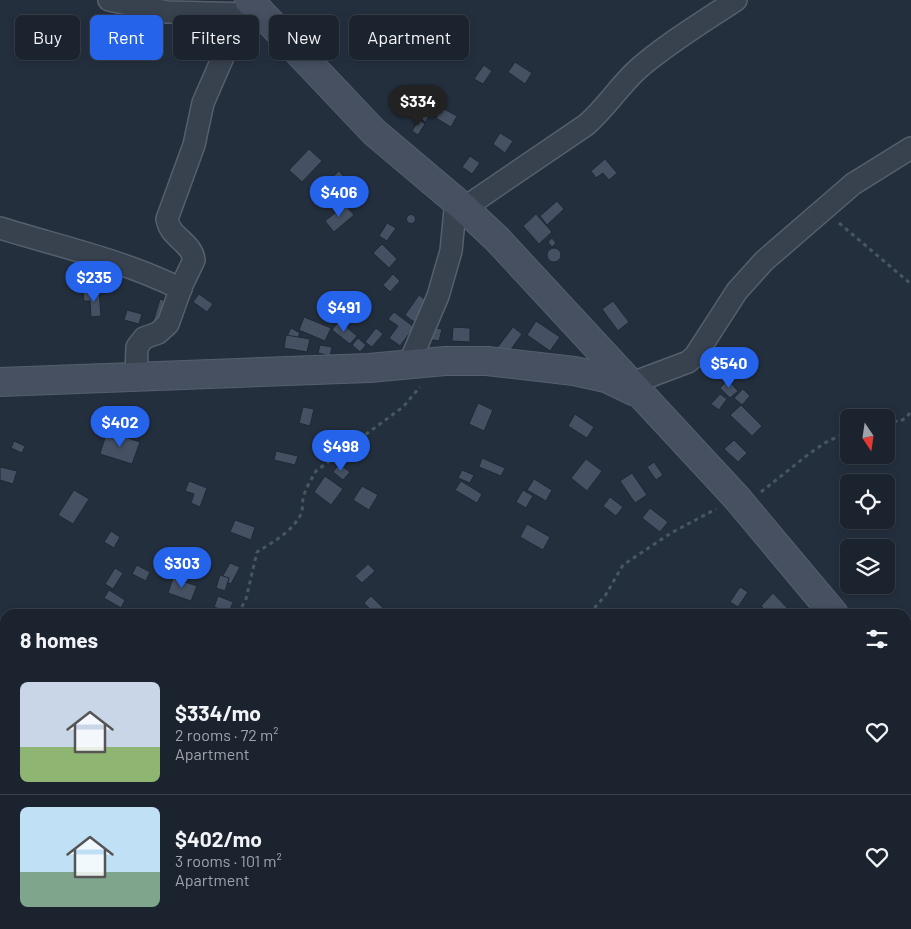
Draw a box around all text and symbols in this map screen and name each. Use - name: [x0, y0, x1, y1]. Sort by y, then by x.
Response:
- chip: Buy: [15, 15, 80, 60]
- chip: Rent: [90, 15, 163, 60]
- chip: Filters: [173, 15, 259, 60]
- chip: New: [269, 15, 339, 60]
- chip: Apartment: [349, 15, 469, 60]
- pin: $334: [388, 84, 448, 127]
- text: $334: [400, 91, 436, 110]
- pin: $406: [309, 176, 369, 218]
- text: $406: [321, 182, 357, 201]
- pin: $235: [64, 260, 124, 303]
- text: $235: [76, 267, 112, 286]
- pin: $491: [314, 290, 374, 333]
- text: $491: [328, 297, 360, 316]
- pin: $540: [699, 346, 759, 389]
- text: $540: [711, 353, 747, 372]
- pin: $402: [90, 406, 150, 448]
- north arrow: [840, 409, 895, 464]
- map controls: [840, 409, 895, 594]
- text: $402: [102, 412, 138, 431]
- pin: $498: [311, 430, 371, 472]
- text: $498: [323, 436, 359, 455]
- button: locate: [840, 474, 895, 529]
- button: layers: [840, 539, 895, 594]
- pin: $303: [152, 546, 212, 589]
- text: $303: [164, 553, 200, 572]
- icon: filters: [863, 625, 891, 653]
- text: 8 homes: [20, 627, 98, 652]
- text: $334/mo: [175, 700, 261, 725]
- icon: home: [60, 702, 120, 762]
- icon: heart: [863, 718, 891, 746]
- text: 2 rooms · 72 m²: [175, 725, 278, 744]
- text: Apartment: [175, 744, 250, 763]
- text: $402/mo: [175, 826, 262, 851]
- icon: home: [60, 827, 120, 887]
- icon: heart: [863, 843, 891, 871]
- text: 3 rooms · 101 m²: [175, 851, 282, 870]
- text: Apartment: [175, 870, 250, 889]

